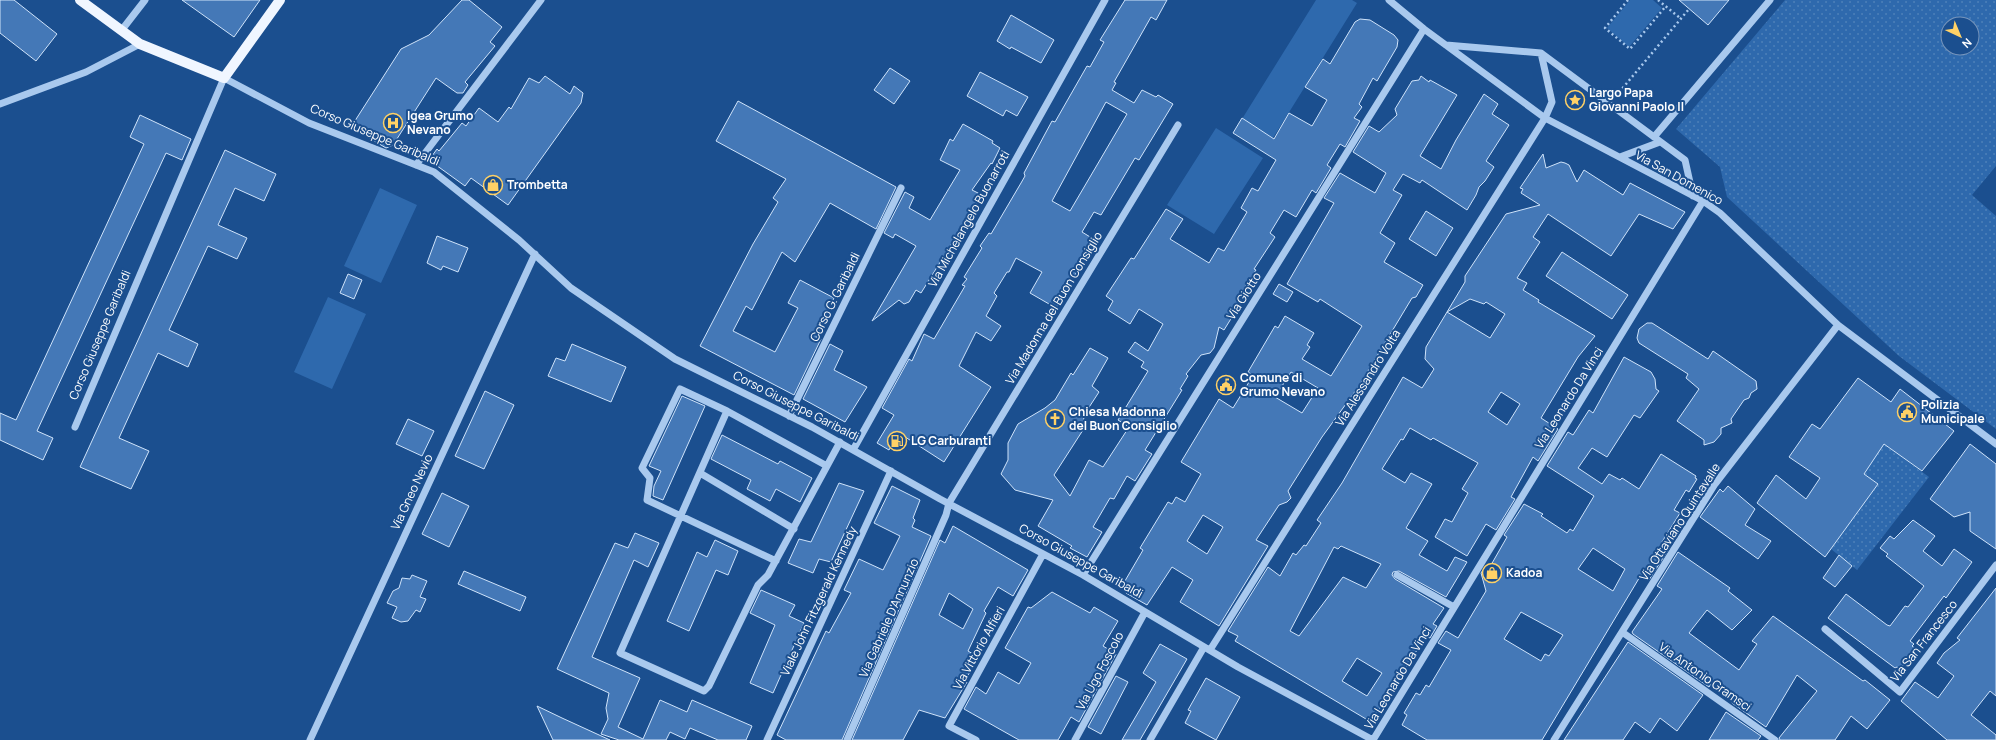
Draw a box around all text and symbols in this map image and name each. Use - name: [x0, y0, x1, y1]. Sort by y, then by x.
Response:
- north arrow: [1940, 16, 1980, 56]
- text: N: [1959, 35, 1975, 52]
- place label: Largo Papa Giovanni Paolo II: [1589, 84, 1684, 115]
- place icon: Largo Papa Giovanni Paolo II: [1564, 89, 1586, 111]
- street label: Corso Giuseppe Garibaldi: [308, 99, 443, 170]
- place label: Igea Grumo Nevano: [407, 107, 473, 138]
- hospital icon: Igea Grumo Nevano: [382, 112, 404, 134]
- street label: Via San Domenico: [1632, 146, 1726, 209]
- street label: Via Michelangelo Buonarroti: [924, 147, 1013, 290]
- shop icon: Trombetta: [482, 174, 504, 196]
- place label: Trombetta: [507, 176, 568, 193]
- street label: Via Madonna del Buon Consiglio: [1001, 228, 1106, 387]
- street label: Corso G. Garibaldi: [806, 249, 864, 344]
- street label: Corso Giuseppe Garibaldi: [64, 267, 135, 402]
- street label: Via Giotto: [1222, 269, 1265, 323]
- street label: Via Alessandro Volta: [1331, 326, 1404, 429]
- street label: Via Leonardo Da Vinci: [1530, 344, 1607, 452]
- street label: Corso Giuseppe Garibaldi: [730, 366, 862, 445]
- place label: Comune di Grumo Nevano: [1240, 369, 1325, 400]
- public building icon: Comune di Grumo Nevano: [1215, 374, 1237, 396]
- place label: Polizia Municipale: [1921, 396, 1985, 427]
- public building icon: Polizia Municipale: [1896, 401, 1918, 423]
- place label: Chiesa Madonna del Buon Consiglio: [1069, 403, 1177, 434]
- church icon: Chiesa Madonna del Buon Consiglio: [1044, 408, 1066, 430]
- fuel station icon: LG Carburanti: [886, 430, 908, 452]
- place label: LG Carburanti: [911, 432, 991, 449]
- street label: Via Gneo Nevio: [387, 451, 437, 533]
- street label: Via Ottaviano Quintavalle: [1635, 460, 1724, 584]
- street label: Corso Giuseppe Garibaldi: [1016, 519, 1146, 602]
- street label: Viale John Fitzgerald Kennedy: [776, 523, 861, 678]
- street label: Via Gabriele D'Annunzio: [855, 555, 923, 680]
- shop icon: Kadoa: [1481, 562, 1503, 584]
- place label: Kadoa: [1506, 564, 1542, 581]
- street label: Via San Francesco: [1886, 596, 1961, 685]
- street label: Via Vittorio Alfieri: [949, 603, 1009, 693]
- street label: Via Leonardo Da Vinci: [1360, 623, 1435, 732]
- street label: Via Ugo Foscolo: [1072, 629, 1127, 713]
- street label: Via Antonio Gramsci: [1655, 638, 1755, 715]

